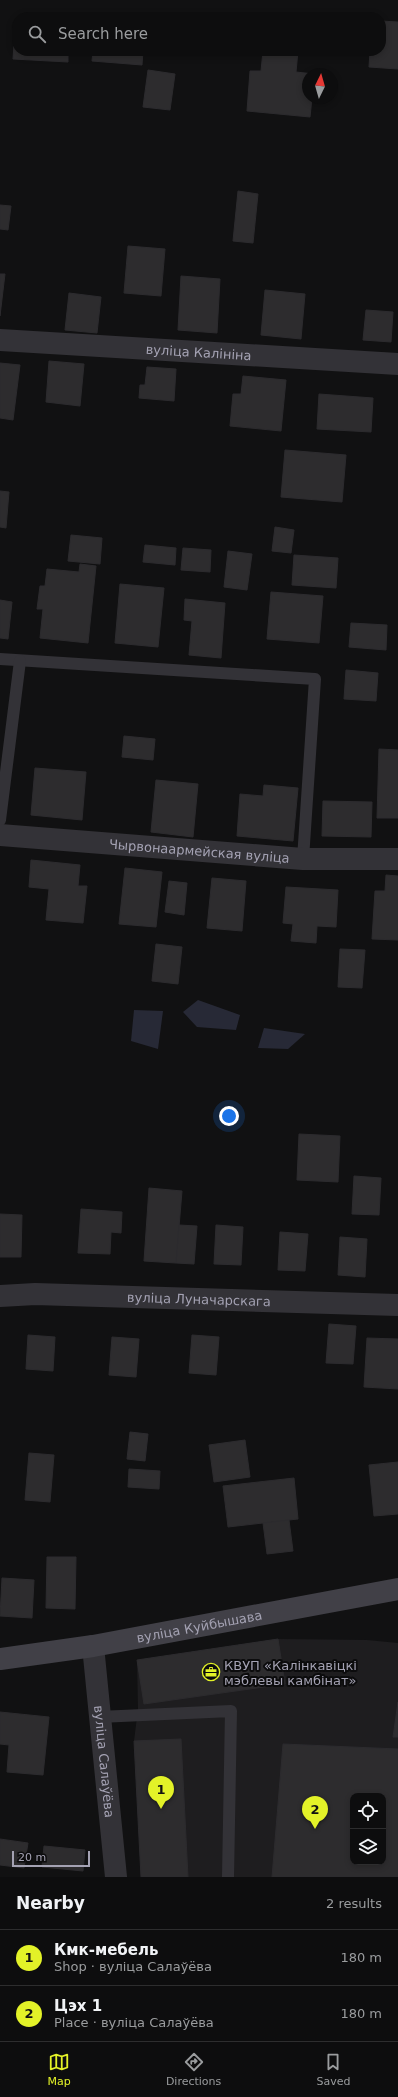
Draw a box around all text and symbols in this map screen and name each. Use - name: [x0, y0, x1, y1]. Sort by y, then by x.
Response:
- search box: [12, 12, 386, 56]
- icon: search: [26, 23, 48, 45]
- text: Search here: [58, 25, 148, 43]
- north arrow: [302, 68, 338, 104]
- street label: вуліца Калініна: [145, 342, 252, 363]
- street label: Чырвонаармейская вуліца: [108, 837, 290, 866]
- your location: [219, 1106, 239, 1126]
- street label: вуліца Луначарскага: [127, 1290, 271, 1309]
- street label: вуліца Куйбышава: [135, 1608, 263, 1646]
- place label: КВУП «Калінкавіцкі мэблевы камбінат»: [224, 1658, 357, 1688]
- office icon: КВУП «Калінкавіцкі мэблевы камбінат»: [201, 1662, 221, 1682]
- street label: вуліца Салаўёва: [91, 1705, 117, 1818]
- pin: 1: [148, 1776, 174, 1809]
- map controls: [350, 1793, 386, 1865]
- button: locate: [350, 1793, 386, 1829]
- pin: 2: [302, 1796, 328, 1829]
- button: layers: [350, 1829, 386, 1865]
- scale bar: [12, 1849, 90, 1868]
- text: 20 m: [18, 1851, 46, 1864]
- text: Nearby: [16, 1893, 85, 1913]
- text: 2 results: [326, 1896, 382, 1911]
- text: Кмк-мебель: [54, 1941, 158, 1959]
- text: 1: [24, 1950, 34, 1965]
- text: 180 m: [340, 1950, 382, 1965]
- text: Shop · вуліца Салаўёва: [54, 1959, 212, 1974]
- text: Цэх 1: [54, 1997, 102, 2015]
- text: 2: [24, 2006, 34, 2021]
- text: 180 m: [340, 2006, 382, 2021]
- text: Place · вуліца Салаўёва: [54, 2015, 214, 2030]
- tab: Map: [48, 2051, 71, 2088]
- tab: Directions: [166, 2051, 221, 2088]
- tab: Saved: [316, 2051, 350, 2088]

